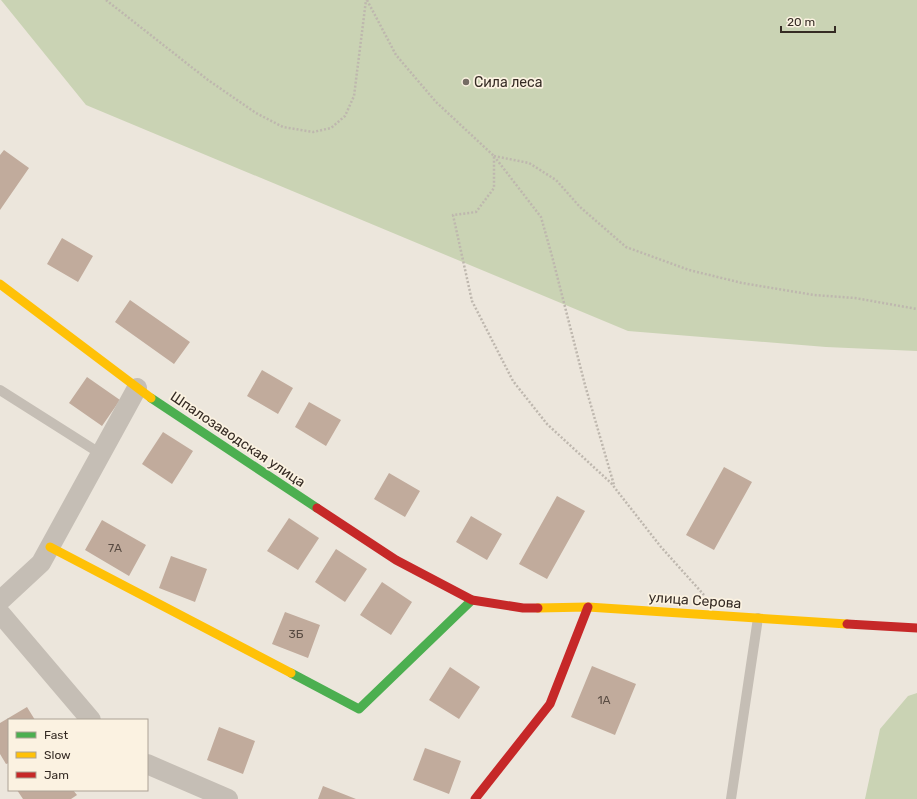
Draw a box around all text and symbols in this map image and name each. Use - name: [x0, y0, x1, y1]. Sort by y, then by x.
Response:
- scale bar: [781, 8, 835, 34]
- text: 20 m: [787, 15, 815, 29]
- place label: Сила леса: [474, 74, 543, 91]
- marker: Сила леса: [461, 77, 471, 87]
- street label: Шпалозаводская улица: [167, 388, 308, 491]
- house number: 7А: [108, 541, 122, 555]
- street label: улица Серова: [648, 589, 742, 612]
- house number: 3Б: [289, 627, 304, 641]
- house number: 1А: [597, 693, 611, 707]
- legend: [8, 719, 148, 791]
- text: Fast: [44, 728, 68, 742]
- text: Slow: [44, 748, 71, 762]
- text: Jam: [44, 768, 69, 782]

